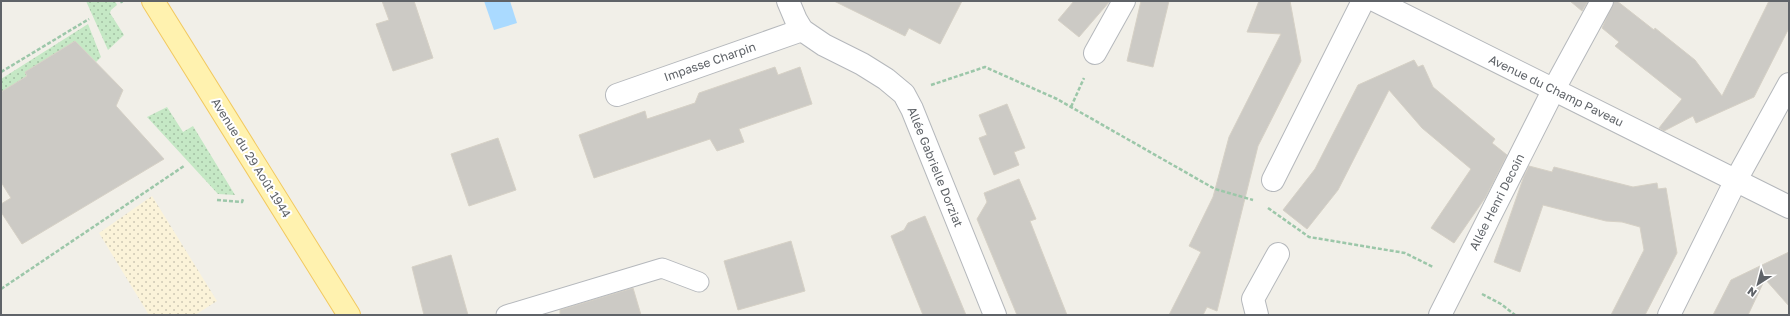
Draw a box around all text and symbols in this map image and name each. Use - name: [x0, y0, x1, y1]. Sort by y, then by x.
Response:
- street label: Impasse Charpin: [662, 39, 758, 84]
- street label: Avenue du Champ Paveau: [1486, 51, 1626, 130]
- street label: Avenue du 29 Août 1944: [208, 95, 294, 220]
- street label: Allée Gabrielle Dorziat: [904, 104, 967, 229]
- street label: Allée Henri Decoin: [1466, 151, 1527, 253]
- north arrow: [1738, 264, 1778, 304]
- text: N: [1745, 285, 1759, 300]

